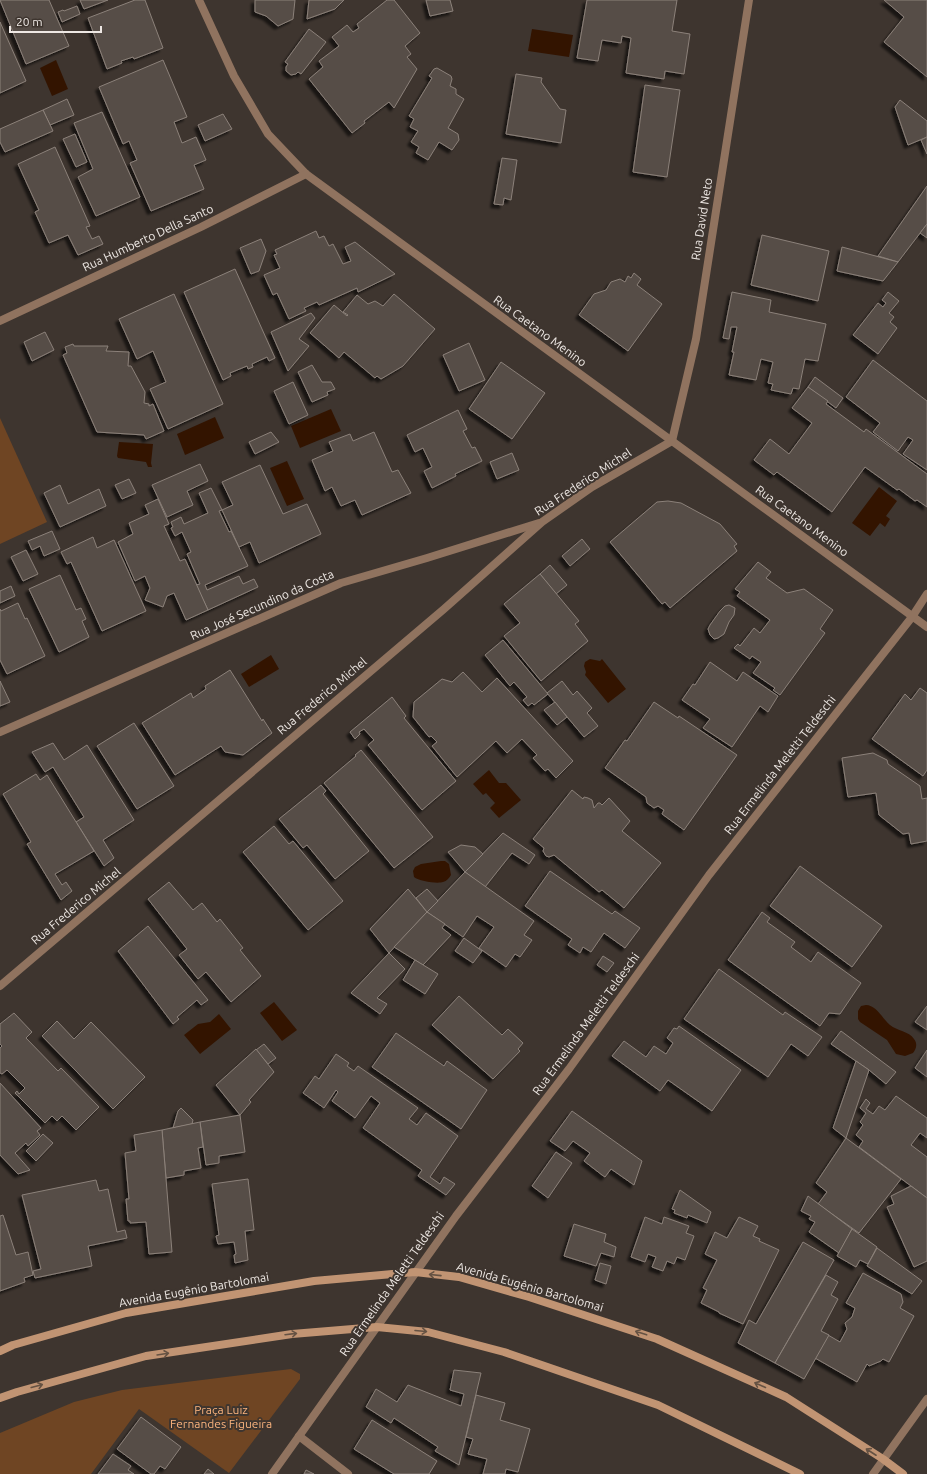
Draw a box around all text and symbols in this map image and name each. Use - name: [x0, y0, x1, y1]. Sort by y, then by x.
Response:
- scale bar: [10, 8, 101, 34]
- text: 20 m: [16, 15, 43, 28]
- street label: Rua David Neto: [689, 177, 714, 261]
- street label: Rua Humberto Della Santo: [80, 201, 215, 274]
- street label: Rua Caetano Menino: [491, 293, 589, 369]
- street label: Rua Frederico Michel: [532, 445, 633, 518]
- street label: Rua Caetano Menino: [753, 483, 851, 559]
- street label: Rua José Secundino da Costa: [188, 567, 336, 642]
- street label: Rua Frederico Michel: [274, 654, 369, 737]
- street label: Rua Ermelinda Meletti Teldeschi: [721, 693, 838, 837]
- street label: Rua Frederico Michel: [28, 864, 123, 947]
- street label: Rua Ermelinda Meletti Teldeschi: [530, 950, 642, 1097]
- street label: Rua Ermelinda Meletti Teldeschi: [337, 1209, 446, 1358]
- street label: Avenida Eugênio Bartolomai: [455, 1259, 605, 1314]
- street label: Avenida Eugênio Bartolomai: [118, 1270, 270, 1309]
- one-way arrow: [429, 1271, 442, 1278]
- one-way arrow: [414, 1328, 427, 1335]
- one-way arrow: [634, 1329, 647, 1336]
- one-way arrow: [284, 1330, 297, 1338]
- one-way arrow: [156, 1350, 169, 1358]
- one-way arrow: [754, 1381, 766, 1388]
- one-way arrow: [30, 1382, 43, 1389]
- park label: Praça Luiz Fernandes Figueira: [170, 1403, 272, 1430]
- one-way arrow: [866, 1448, 877, 1456]

